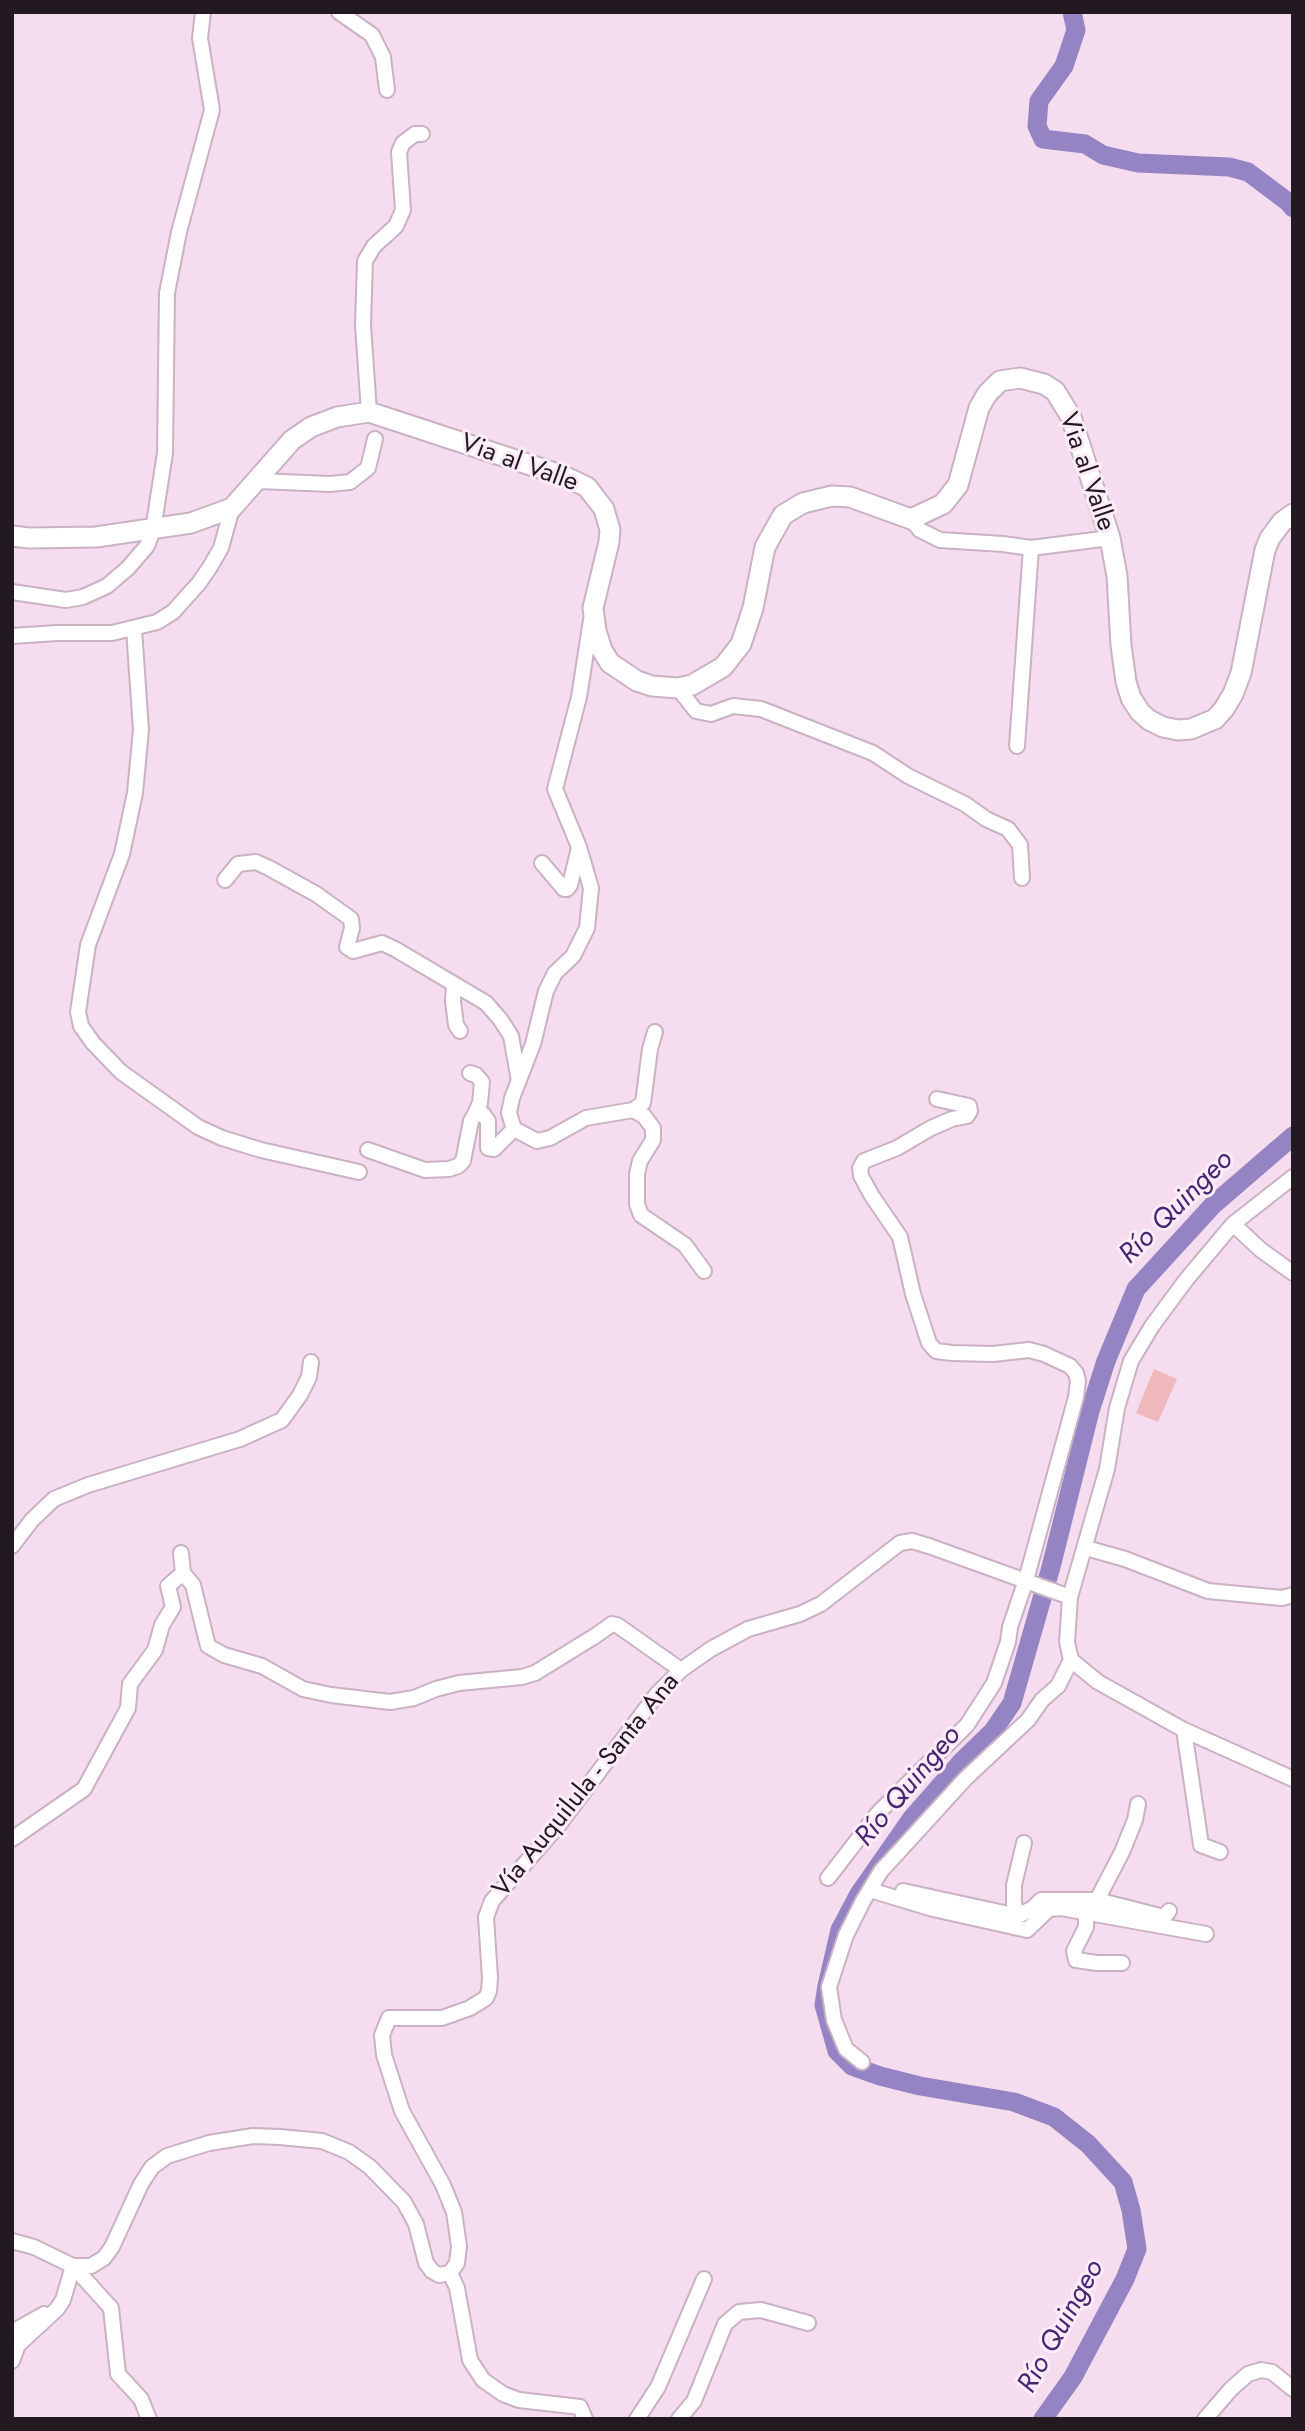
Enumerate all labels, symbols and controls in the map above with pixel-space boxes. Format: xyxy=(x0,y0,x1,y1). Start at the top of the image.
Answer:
street label: Via al Valle xyxy=(1051,409,1121,535)
street label: Via al Valle xyxy=(456,428,582,500)
water label: Río Quingeo xyxy=(1113,1144,1241,1272)
street label: Vía Auquilula - Santa Ana xyxy=(487,1668,687,1904)
water label: Río Quingeo xyxy=(849,1720,969,1854)
water label: Río Quingeo xyxy=(1012,2255,1112,2399)

